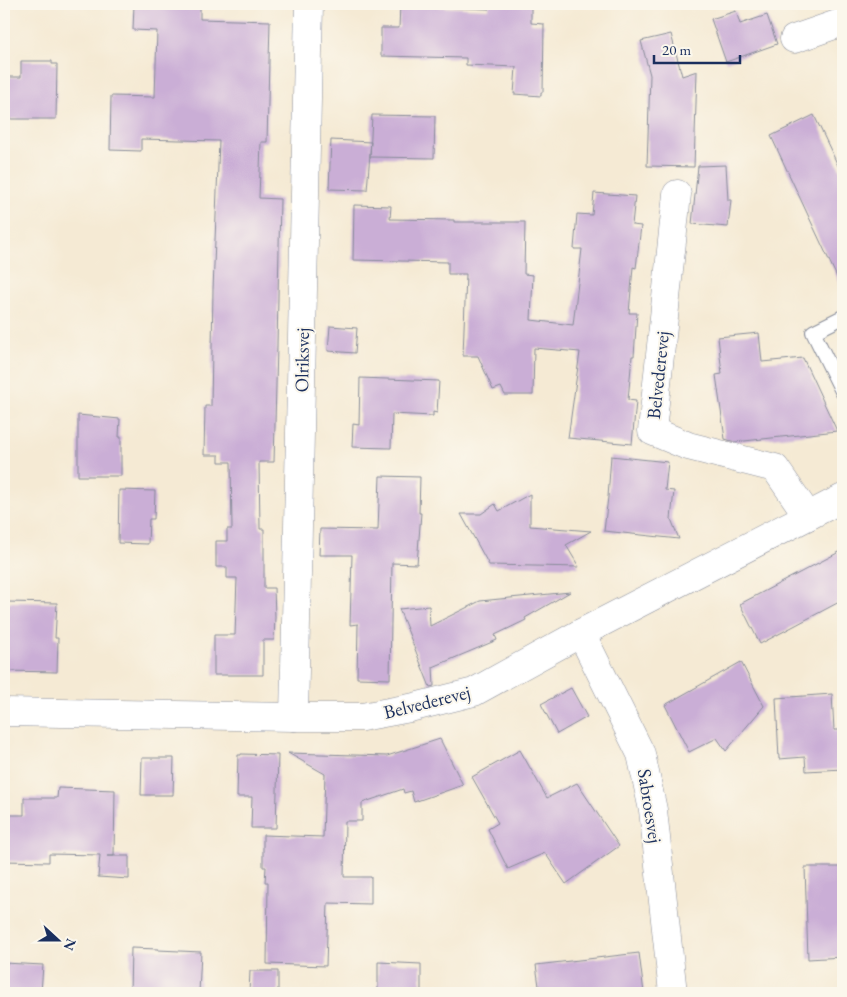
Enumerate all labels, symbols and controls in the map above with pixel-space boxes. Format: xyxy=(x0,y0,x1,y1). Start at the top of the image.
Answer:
scale bar xyxy=(654,32,741,64)
text: 20 m xyxy=(662,40,691,59)
street label: Olriksvej xyxy=(289,327,315,393)
street label: Belvederevej xyxy=(641,330,675,420)
street label: Belvederevej xyxy=(381,679,473,725)
street label: Sabroesvej xyxy=(632,767,668,845)
north arrow xyxy=(32,914,82,964)
text: N xyxy=(59,936,81,954)

